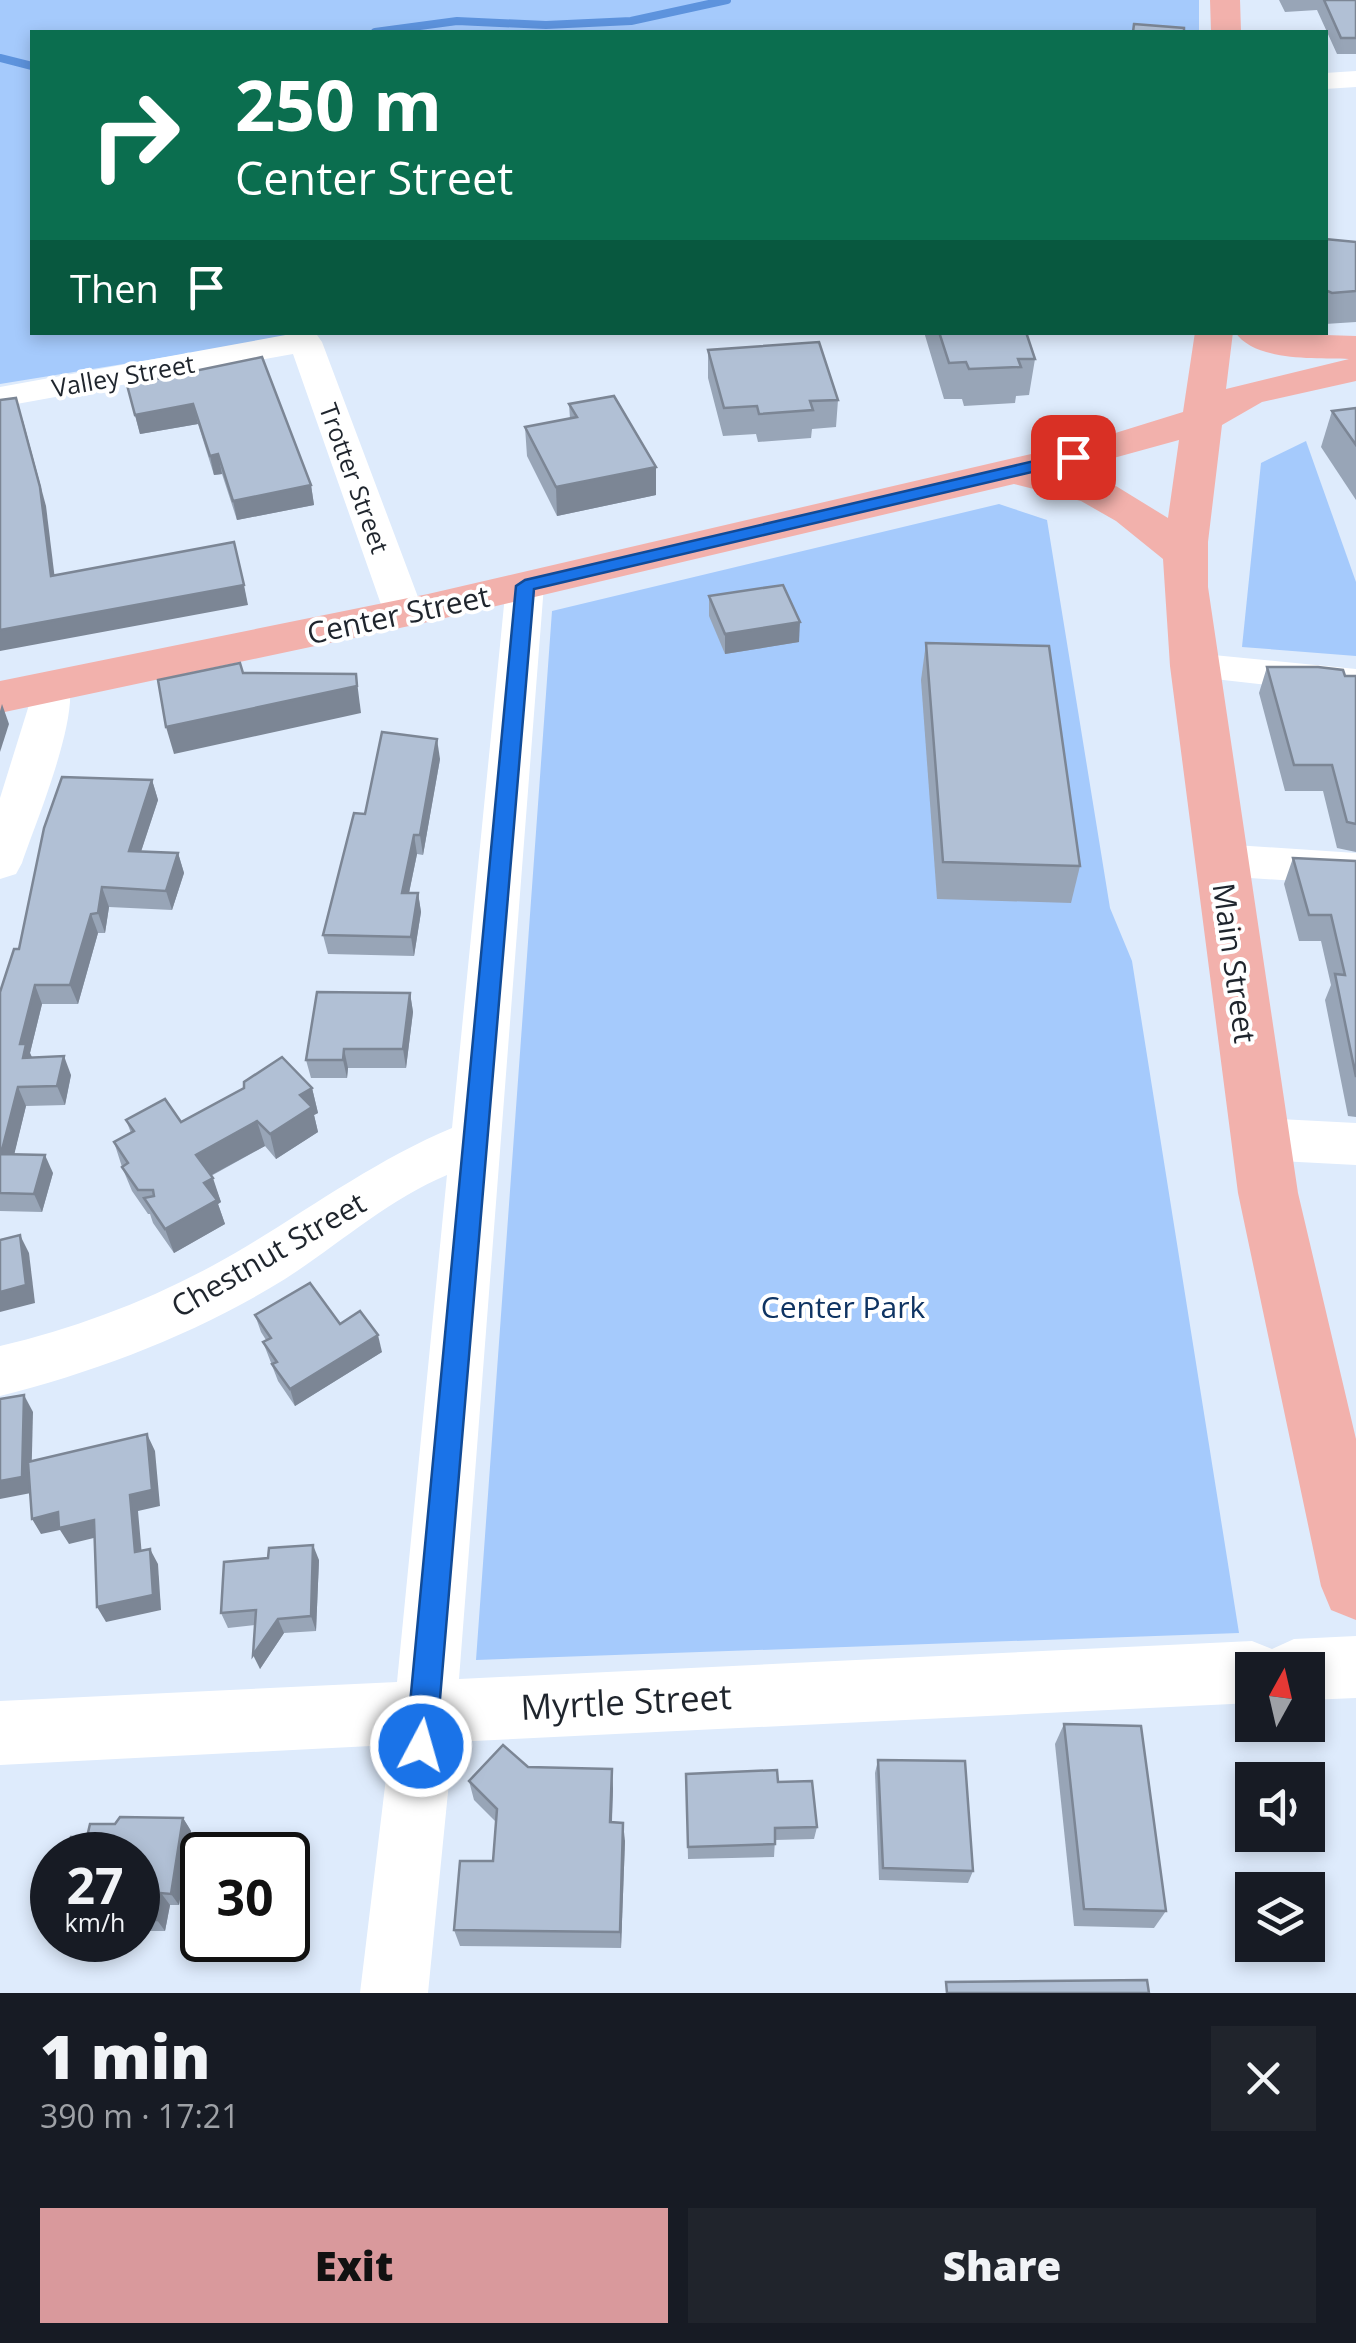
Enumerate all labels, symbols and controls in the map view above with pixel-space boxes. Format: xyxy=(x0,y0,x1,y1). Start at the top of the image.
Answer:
text: 250 m xyxy=(235,56,442,152)
icon: right xyxy=(70,70,200,200)
text: Center Street xyxy=(235,147,513,208)
icon: arrive xyxy=(179,260,234,315)
text: Then xyxy=(70,262,159,314)
street label: Valley Street xyxy=(49,346,197,404)
street label: Trotter Street xyxy=(312,398,398,558)
pin xyxy=(1031,415,1116,500)
icon: arrive xyxy=(1046,430,1101,485)
street label: Center Street xyxy=(303,575,493,653)
street label: Main Street xyxy=(1203,880,1267,1046)
street label: Chestnut Street xyxy=(163,1182,373,1326)
park label: Center Park xyxy=(761,1286,925,1327)
north arrow xyxy=(1235,1652,1325,1742)
map controls xyxy=(1235,1652,1325,1962)
street label: Myrtle Street xyxy=(519,1672,733,1730)
position arrow xyxy=(369,1694,473,1798)
button: sound xyxy=(1235,1762,1325,1852)
speed limit sign: 30 xyxy=(180,1832,310,1962)
text: 27 xyxy=(66,1851,124,1919)
button: layers xyxy=(1235,1872,1325,1962)
text: km/h xyxy=(65,1905,125,1939)
text: 1 min xyxy=(40,2015,210,2097)
button: close xyxy=(1211,2026,1316,2131)
text: 390 m · 17:21 xyxy=(40,2094,239,2137)
button: Exit xyxy=(40,2208,668,2323)
button: Share xyxy=(688,2208,1316,2323)

